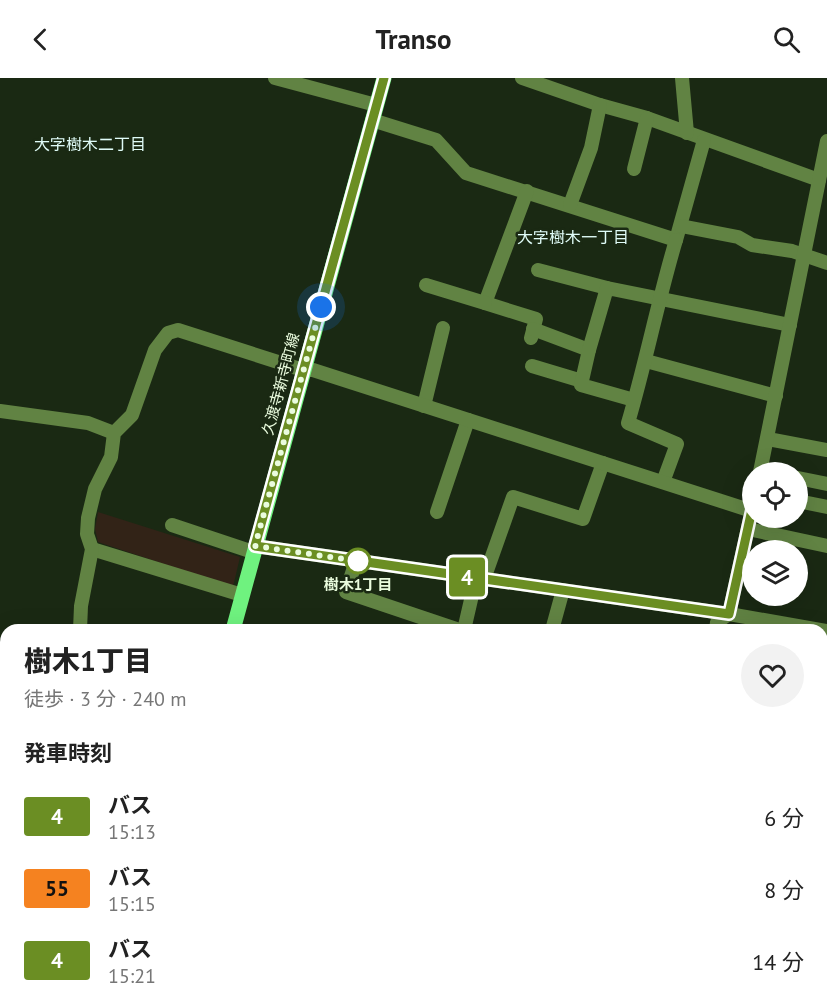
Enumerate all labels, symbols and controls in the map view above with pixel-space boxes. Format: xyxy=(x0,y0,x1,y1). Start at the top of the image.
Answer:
text: Transo xyxy=(376,22,451,56)
icon: back xyxy=(24,23,57,56)
icon: search xyxy=(770,23,803,56)
district label: 大字樹木二丁目 xyxy=(34,134,146,154)
district label: 大字樹木一丁目 xyxy=(517,227,629,247)
your location xyxy=(306,292,336,322)
street label: 久渡寺新寺町線 xyxy=(258,331,303,437)
map controls xyxy=(742,462,808,606)
button: locate xyxy=(742,462,808,528)
button: layers xyxy=(742,540,808,606)
marker: 樹木1丁目 xyxy=(345,548,371,574)
line badge: 4 xyxy=(448,558,486,596)
text: 4 xyxy=(461,564,473,591)
place label: 樹木1丁目 xyxy=(324,575,392,594)
text: 樹木1丁目 xyxy=(24,642,152,679)
button: heart xyxy=(741,644,804,707)
text: 徒歩 · 3 分 · 240 m xyxy=(24,686,187,712)
text: 発車時刻 xyxy=(24,739,112,767)
text: バス xyxy=(108,791,152,819)
text: 4 xyxy=(51,803,63,830)
text: 6 分 xyxy=(764,804,804,832)
text: 15:13 xyxy=(108,819,156,845)
text: バス xyxy=(108,863,152,891)
text: 55 xyxy=(45,875,69,902)
text: 8 分 xyxy=(764,876,804,904)
text: 15:15 xyxy=(108,891,156,917)
text: バス xyxy=(108,935,152,963)
text: 4 xyxy=(51,947,63,974)
text: 14 分 xyxy=(752,948,804,976)
text: 15:21 xyxy=(108,963,156,989)

